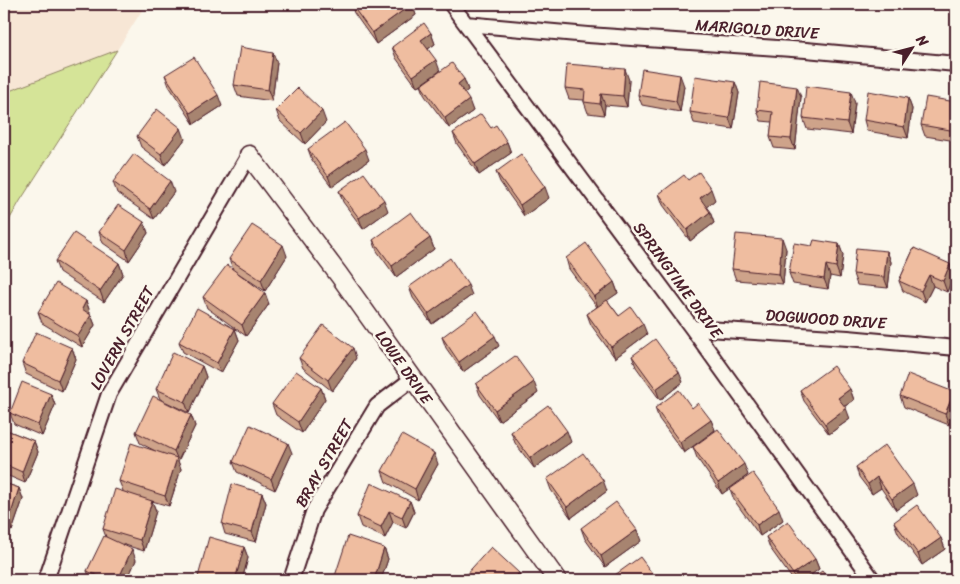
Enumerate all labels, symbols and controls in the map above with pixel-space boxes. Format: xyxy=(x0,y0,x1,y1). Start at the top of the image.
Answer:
street label: MARIGOLD DRIVE xyxy=(694,10,821,48)
north arrow xyxy=(888,22,938,72)
text: N xyxy=(909,29,935,52)
street label: SPRINGTIME DRIVE xyxy=(625,215,731,346)
street label: LOVERN STREET xyxy=(81,279,163,395)
street label: DOGWOOD DRIVE xyxy=(765,300,888,338)
street label: LOWE DRIVE xyxy=(367,323,441,411)
street label: BRAY STREET xyxy=(287,412,362,513)

